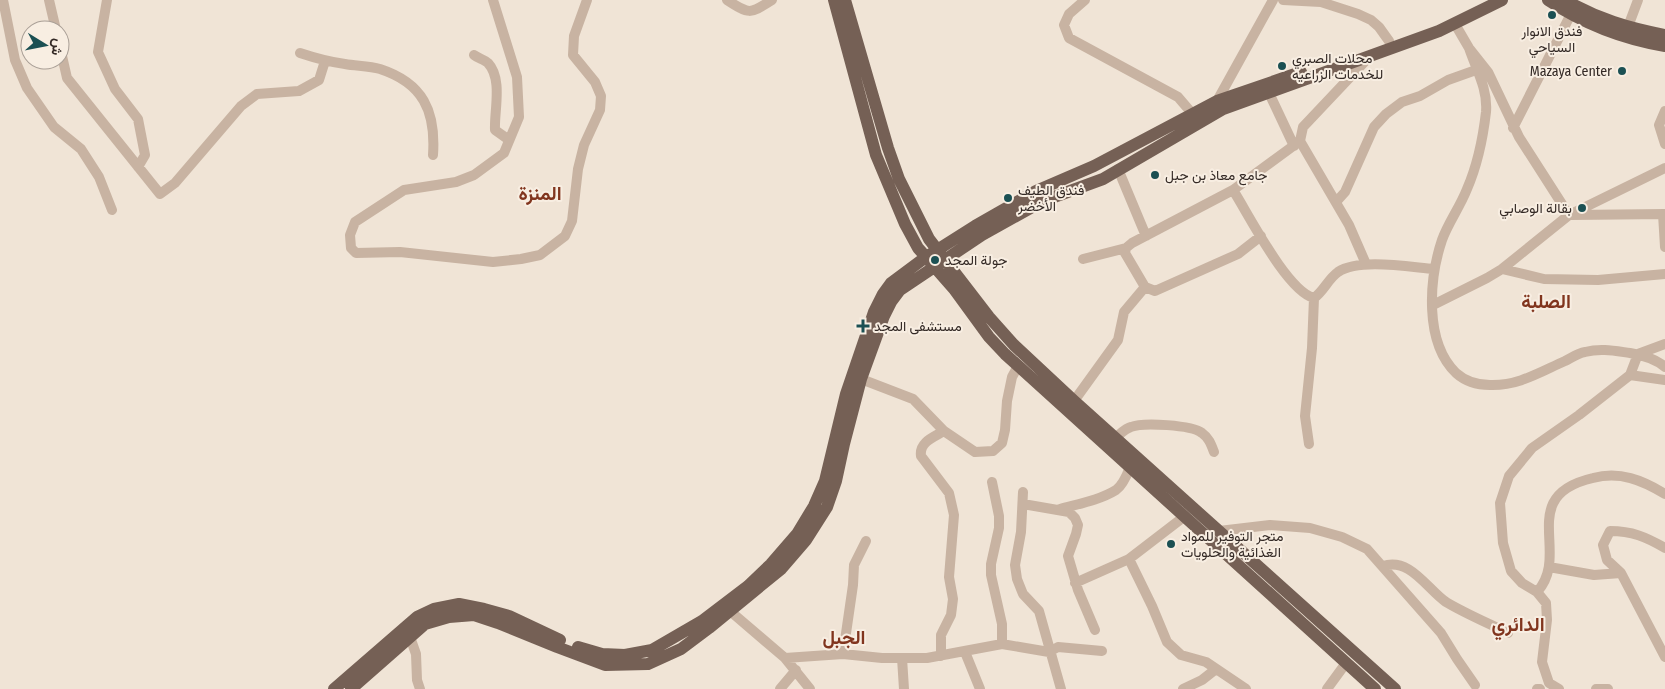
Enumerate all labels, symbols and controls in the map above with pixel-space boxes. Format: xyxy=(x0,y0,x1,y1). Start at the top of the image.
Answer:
marker: فندق الانوار السياحي xyxy=(1546,9,1558,21)
north arrow xyxy=(20,20,70,70)
place label: فندق الانوار السياحي xyxy=(1520,23,1583,59)
text: ش xyxy=(47,37,67,57)
place label: محلات الصبري للخدمات الزراعيه xyxy=(1292,50,1383,83)
marker: محلات الصبري للخدمات الزراعيه xyxy=(1276,60,1288,72)
place label: Mazaya Center xyxy=(1530,63,1612,80)
marker: Mazaya Center xyxy=(1616,65,1628,77)
place label: جامع معاذ بن جبل xyxy=(1165,167,1267,186)
marker: جامع معاذ بن جبل xyxy=(1149,169,1161,181)
district label: المنزة xyxy=(518,182,562,206)
place label: فندق الطيف الأخضر xyxy=(1017,182,1084,215)
marker: فندق الطيف الأخضر xyxy=(1002,192,1014,204)
place label: بقالة الوصابي xyxy=(1499,200,1572,220)
marker: بقالة الوصابي xyxy=(1576,202,1588,214)
place label: جولة المجد xyxy=(945,252,1007,269)
marker: جولة المجد xyxy=(929,254,941,266)
district label: الصلبة xyxy=(1521,290,1571,313)
place label: مستشفى المجد xyxy=(874,318,962,335)
marker: مستشفى المجد xyxy=(856,319,870,333)
place label: متجر التوفير للمواد الغذائية والحلويات xyxy=(1181,528,1284,561)
marker: متجر التوفير للمواد الغذائية والحلويات xyxy=(1165,538,1177,550)
district label: الدائري xyxy=(1491,613,1545,641)
district label: الجبل xyxy=(822,626,866,649)

